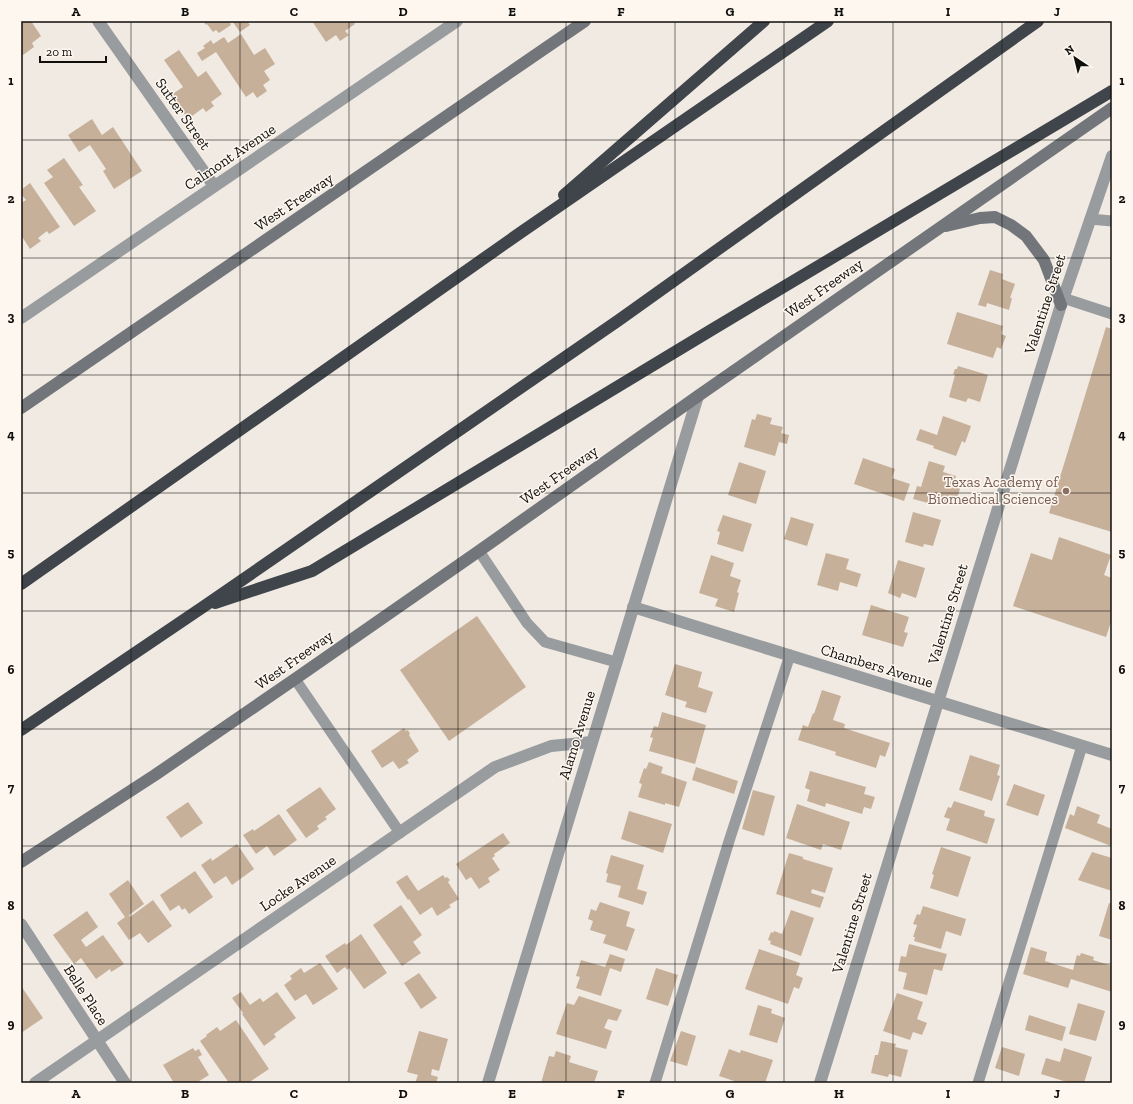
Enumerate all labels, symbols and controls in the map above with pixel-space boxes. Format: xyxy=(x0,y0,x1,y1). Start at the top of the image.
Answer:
text: A xyxy=(72,4,81,19)
text: B xyxy=(181,4,189,19)
text: C xyxy=(290,4,298,19)
text: D xyxy=(398,4,408,19)
text: E xyxy=(508,4,516,19)
text: F xyxy=(617,4,625,19)
text: G xyxy=(726,4,735,19)
text: H xyxy=(834,4,844,19)
text: I xyxy=(946,4,951,19)
text: J xyxy=(1054,4,1060,19)
scale bar xyxy=(40,38,106,64)
north arrow xyxy=(1055,38,1095,78)
text: N xyxy=(1062,42,1077,58)
text: 20 m xyxy=(46,45,73,59)
text: 1 xyxy=(8,73,14,88)
text: 1 xyxy=(1119,73,1125,88)
street label: Sutter Street xyxy=(152,75,215,154)
street label: Calmont Avenue xyxy=(181,120,279,194)
street label: West Freeway xyxy=(251,169,337,235)
text: 2 xyxy=(8,191,15,206)
text: 2 xyxy=(1119,191,1126,206)
street label: Valentine Street xyxy=(1020,251,1070,357)
street label: West Freeway xyxy=(782,254,867,321)
text: 3 xyxy=(8,309,15,324)
text: 3 xyxy=(1119,309,1126,324)
text: 4 xyxy=(7,427,15,442)
text: 4 xyxy=(1118,427,1126,442)
street label: West Freeway xyxy=(517,441,602,508)
place label: Texas Academy of Biomedical Sciences xyxy=(928,473,1059,508)
marker: Texas Academy of Biomedical Sciences xyxy=(1061,486,1071,496)
text: 5 xyxy=(8,545,15,560)
text: 5 xyxy=(1119,545,1126,560)
street label: Valentine Street xyxy=(924,561,972,667)
street label: West Freeway xyxy=(252,626,337,693)
street label: Chambers Avenue xyxy=(819,640,935,692)
text: 6 xyxy=(8,662,15,677)
text: 6 xyxy=(1119,662,1126,677)
street label: Alamo Avenue xyxy=(555,688,599,782)
text: 7 xyxy=(8,780,15,795)
text: 7 xyxy=(1119,780,1126,795)
street label: Locke Avenue xyxy=(257,851,339,915)
street label: Valentine Street xyxy=(828,870,876,976)
text: 8 xyxy=(7,898,15,913)
text: 8 xyxy=(1118,898,1126,913)
street label: Belle Place xyxy=(60,961,112,1029)
text: 9 xyxy=(8,1016,15,1031)
text: 9 xyxy=(1119,1016,1126,1031)
text: A xyxy=(72,1086,81,1101)
text: B xyxy=(181,1086,189,1101)
text: C xyxy=(290,1086,298,1101)
text: D xyxy=(398,1086,408,1101)
text: E xyxy=(508,1086,516,1101)
text: F xyxy=(617,1086,625,1101)
text: G xyxy=(726,1086,735,1101)
text: H xyxy=(834,1086,844,1101)
text: I xyxy=(946,1086,951,1101)
text: J xyxy=(1054,1086,1060,1101)

